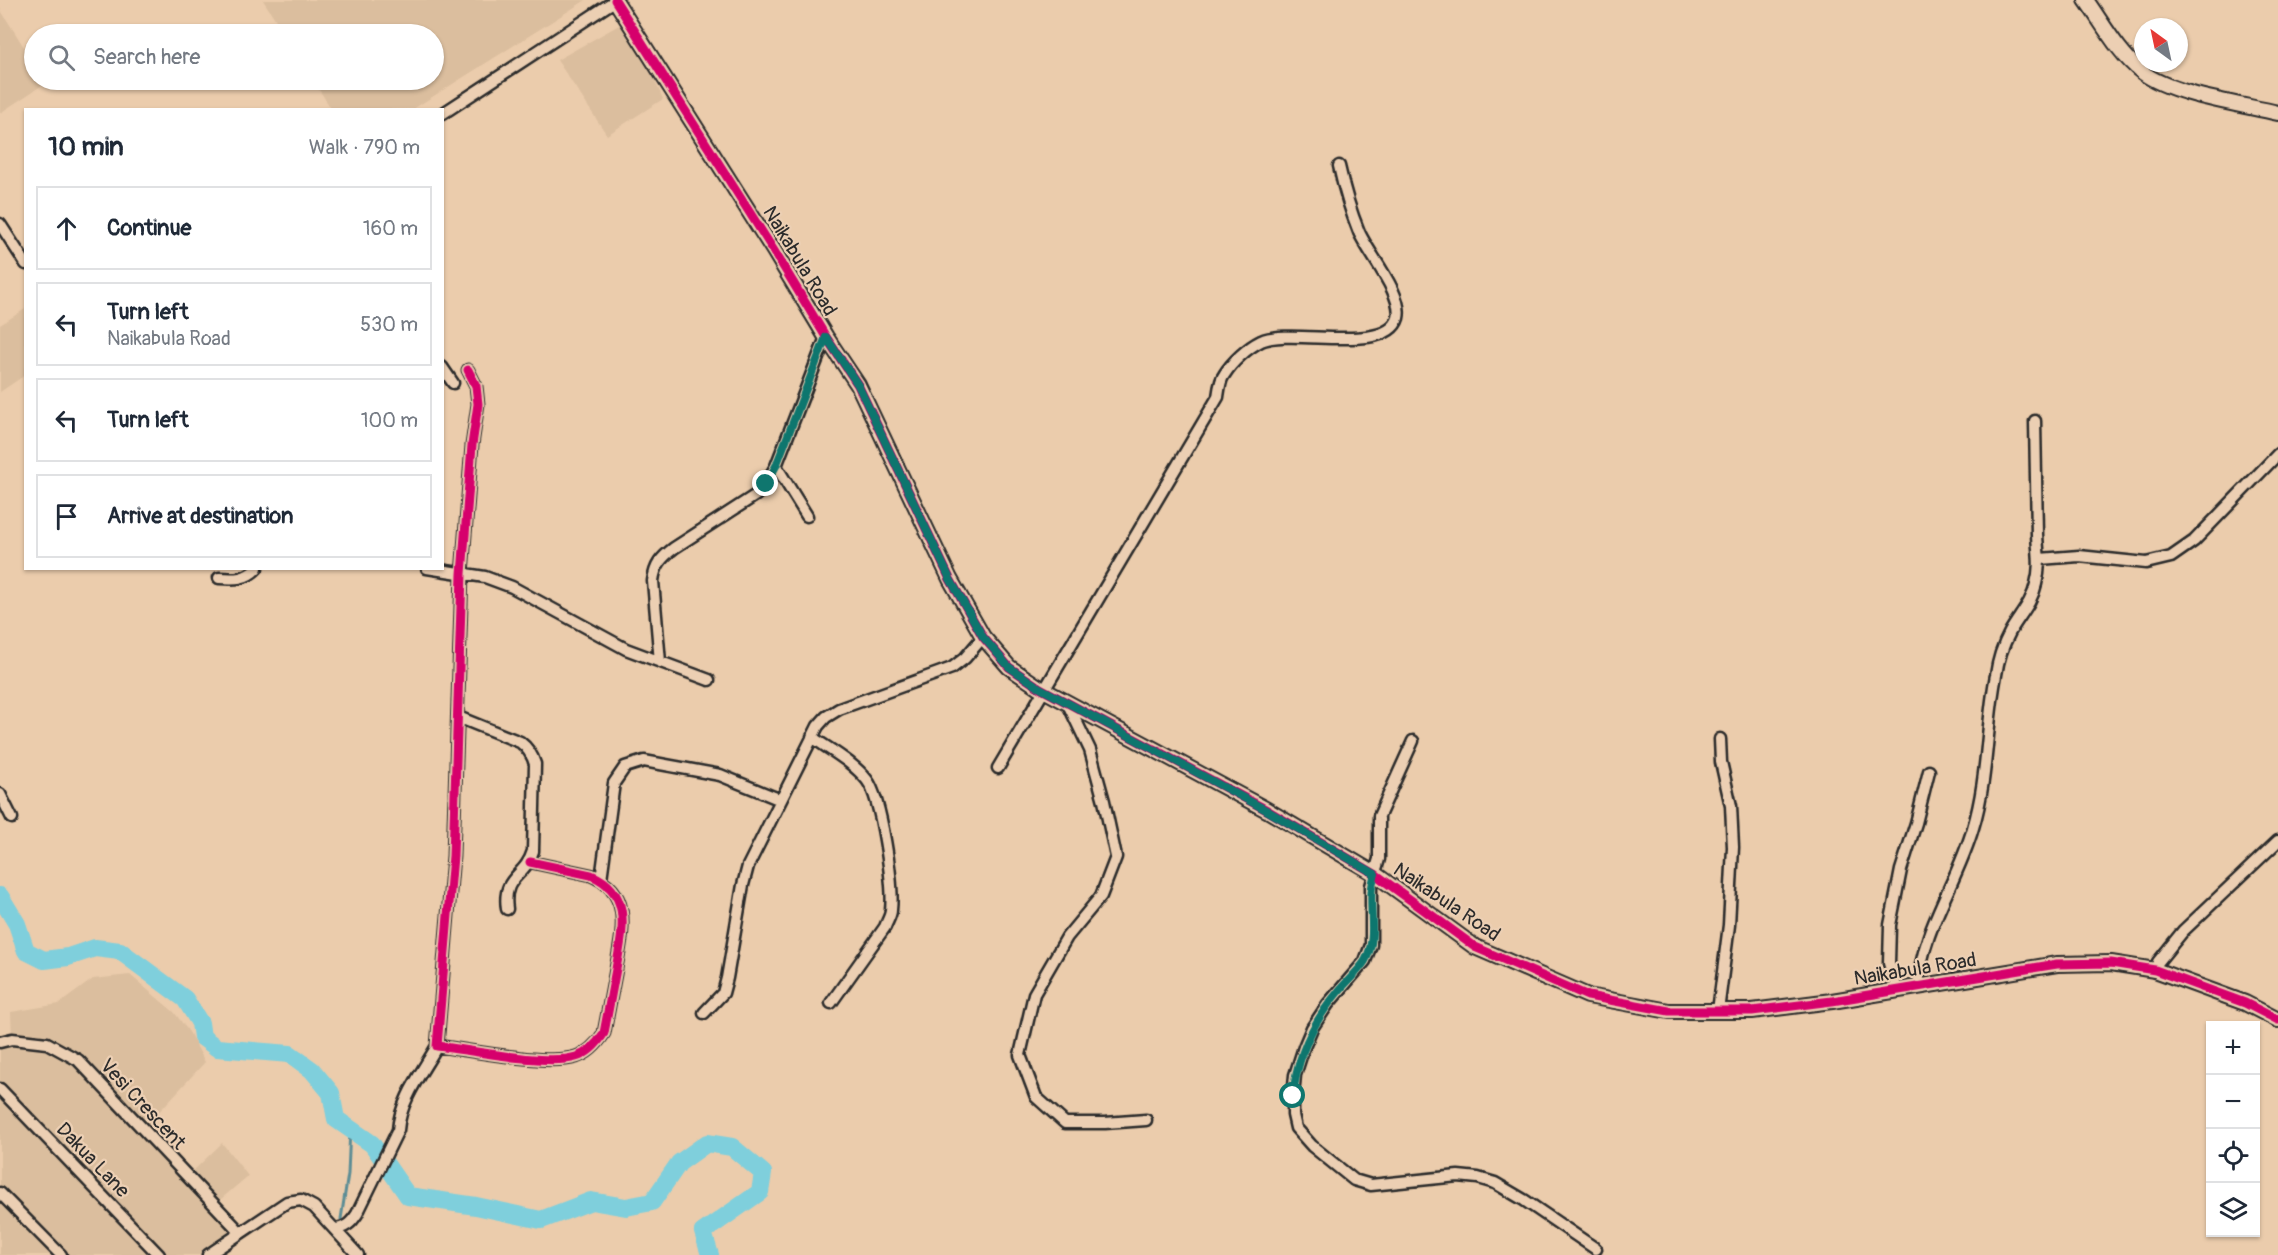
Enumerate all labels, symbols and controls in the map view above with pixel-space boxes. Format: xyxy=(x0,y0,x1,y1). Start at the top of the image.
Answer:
north arrow xyxy=(2134,18,2188,72)
search box xyxy=(24,24,444,90)
icon: search xyxy=(45,41,78,74)
text: Search here xyxy=(93,43,200,71)
text: 10 min xyxy=(48,131,124,163)
text: Walk · 790 m xyxy=(309,135,420,160)
street label: Naikabula Road xyxy=(757,202,843,320)
icon: ahead xyxy=(50,212,83,245)
text: Continue xyxy=(107,214,191,242)
text: 160 m xyxy=(363,216,418,241)
text: Turn left xyxy=(107,298,189,326)
icon: left xyxy=(50,308,83,341)
text: 530 m xyxy=(360,312,418,337)
text: Naikabula Road xyxy=(107,326,231,351)
icon: left xyxy=(50,404,83,437)
text: Turn left xyxy=(107,406,189,434)
text: 100 m xyxy=(361,408,418,433)
route end xyxy=(752,470,778,496)
icon: arrive xyxy=(50,500,83,533)
text: Arrive at destination xyxy=(107,502,293,530)
street label: Naikabula Road xyxy=(1389,857,1505,947)
street label: Naikabula Road xyxy=(1852,947,1978,991)
map controls xyxy=(2206,1021,2260,1237)
button: + xyxy=(2206,1021,2260,1075)
street label: Vesi Crescent xyxy=(95,1053,192,1155)
button: − xyxy=(2206,1075,2260,1129)
route start xyxy=(1279,1082,1305,1108)
street label: Dakua Lane xyxy=(51,1117,135,1203)
button: locate xyxy=(2206,1129,2260,1183)
button: layers xyxy=(2206,1183,2260,1237)

